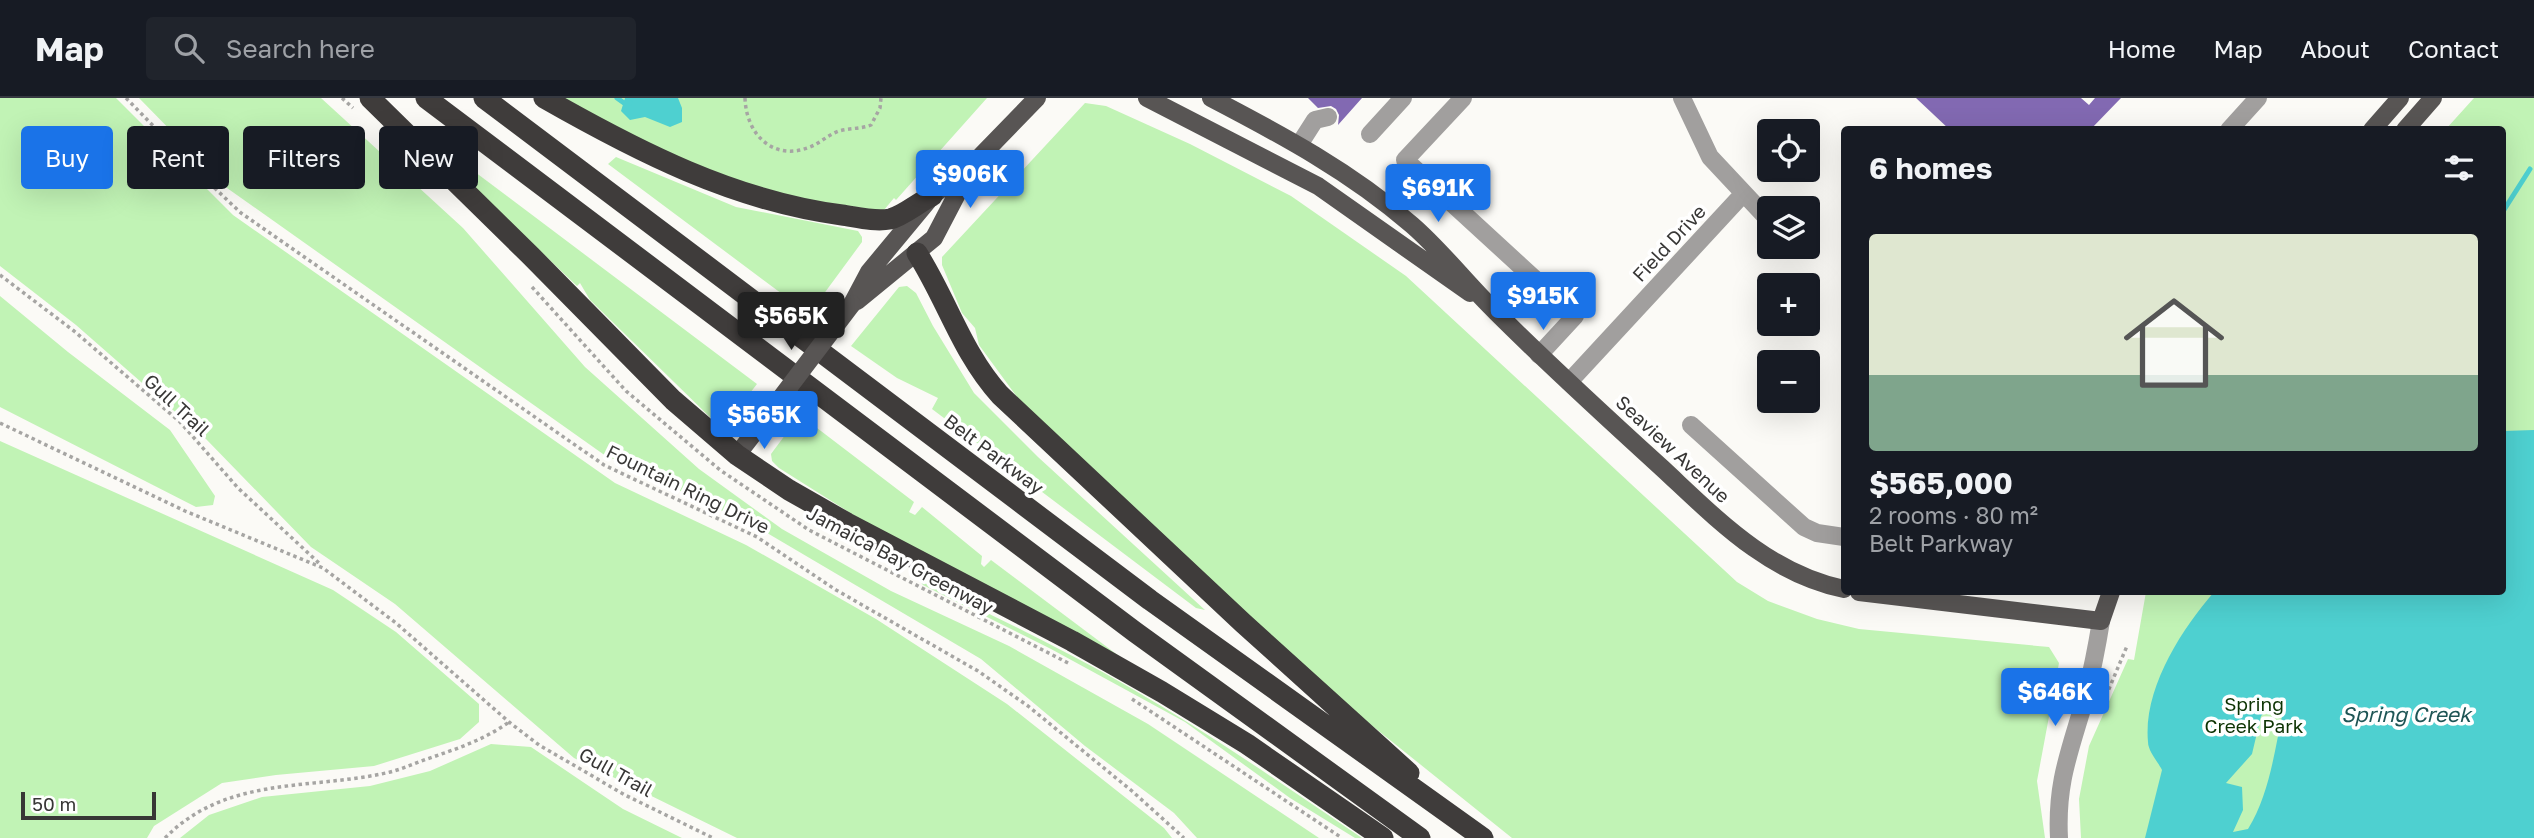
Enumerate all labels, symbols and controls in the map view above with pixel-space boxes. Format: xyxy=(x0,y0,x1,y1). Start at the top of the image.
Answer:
search box xyxy=(146,17,636,80)
text: Map xyxy=(35,29,104,68)
icon: search xyxy=(170,29,208,67)
text: Search here xyxy=(226,33,375,64)
text: Home xyxy=(2108,34,2176,63)
text: Map xyxy=(2214,34,2263,63)
text: About xyxy=(2301,34,2370,63)
text: Contact xyxy=(2408,34,2499,63)
map controls xyxy=(1757,119,1820,413)
button: locate xyxy=(1757,119,1820,182)
chip: Buy xyxy=(21,126,113,189)
chip: Rent xyxy=(127,126,229,189)
chip: Filters xyxy=(243,126,365,189)
chip: New xyxy=(379,126,478,189)
icon: filters xyxy=(2440,149,2478,187)
pin: $906K xyxy=(921,150,1019,210)
text: 6 homes xyxy=(1869,150,1992,186)
text: $906K xyxy=(932,159,1008,187)
pin: $691K xyxy=(1389,164,1487,224)
text: $691K xyxy=(1401,173,1475,201)
button: layers xyxy=(1757,196,1820,259)
street label: Field Drive xyxy=(1627,199,1710,286)
pin: $915K xyxy=(1494,272,1592,332)
button: + xyxy=(1757,273,1820,336)
icon: home xyxy=(2111,280,2237,406)
text: $915K xyxy=(1507,281,1579,309)
pin: $565K xyxy=(742,292,840,352)
text: $565K xyxy=(754,301,828,329)
button: − xyxy=(1757,350,1820,413)
street label: Gull Trail xyxy=(140,369,215,441)
street label: Seaview Avenue xyxy=(1612,390,1735,507)
pin: $565K xyxy=(715,392,813,451)
text: $565K xyxy=(727,400,801,428)
street label: Belt Parkway xyxy=(940,409,1049,499)
street label: Fountain Ring Drive xyxy=(603,439,774,538)
text: $565,000 xyxy=(1869,465,2013,501)
street label: Jamaica Bay Greenway xyxy=(803,500,998,619)
text: 2 rooms · 80 m² xyxy=(1869,501,2038,529)
text: Belt Parkway xyxy=(1869,529,2013,557)
pin: $646K xyxy=(2006,668,2104,728)
text: $646K xyxy=(2017,677,2093,705)
park label: Spring Creek Park xyxy=(2205,692,2304,737)
water label: Spring Creek xyxy=(2341,701,2473,727)
street label: Gull Trail xyxy=(575,742,657,801)
scale bar xyxy=(21,789,156,821)
text: 50 m xyxy=(32,792,76,815)

